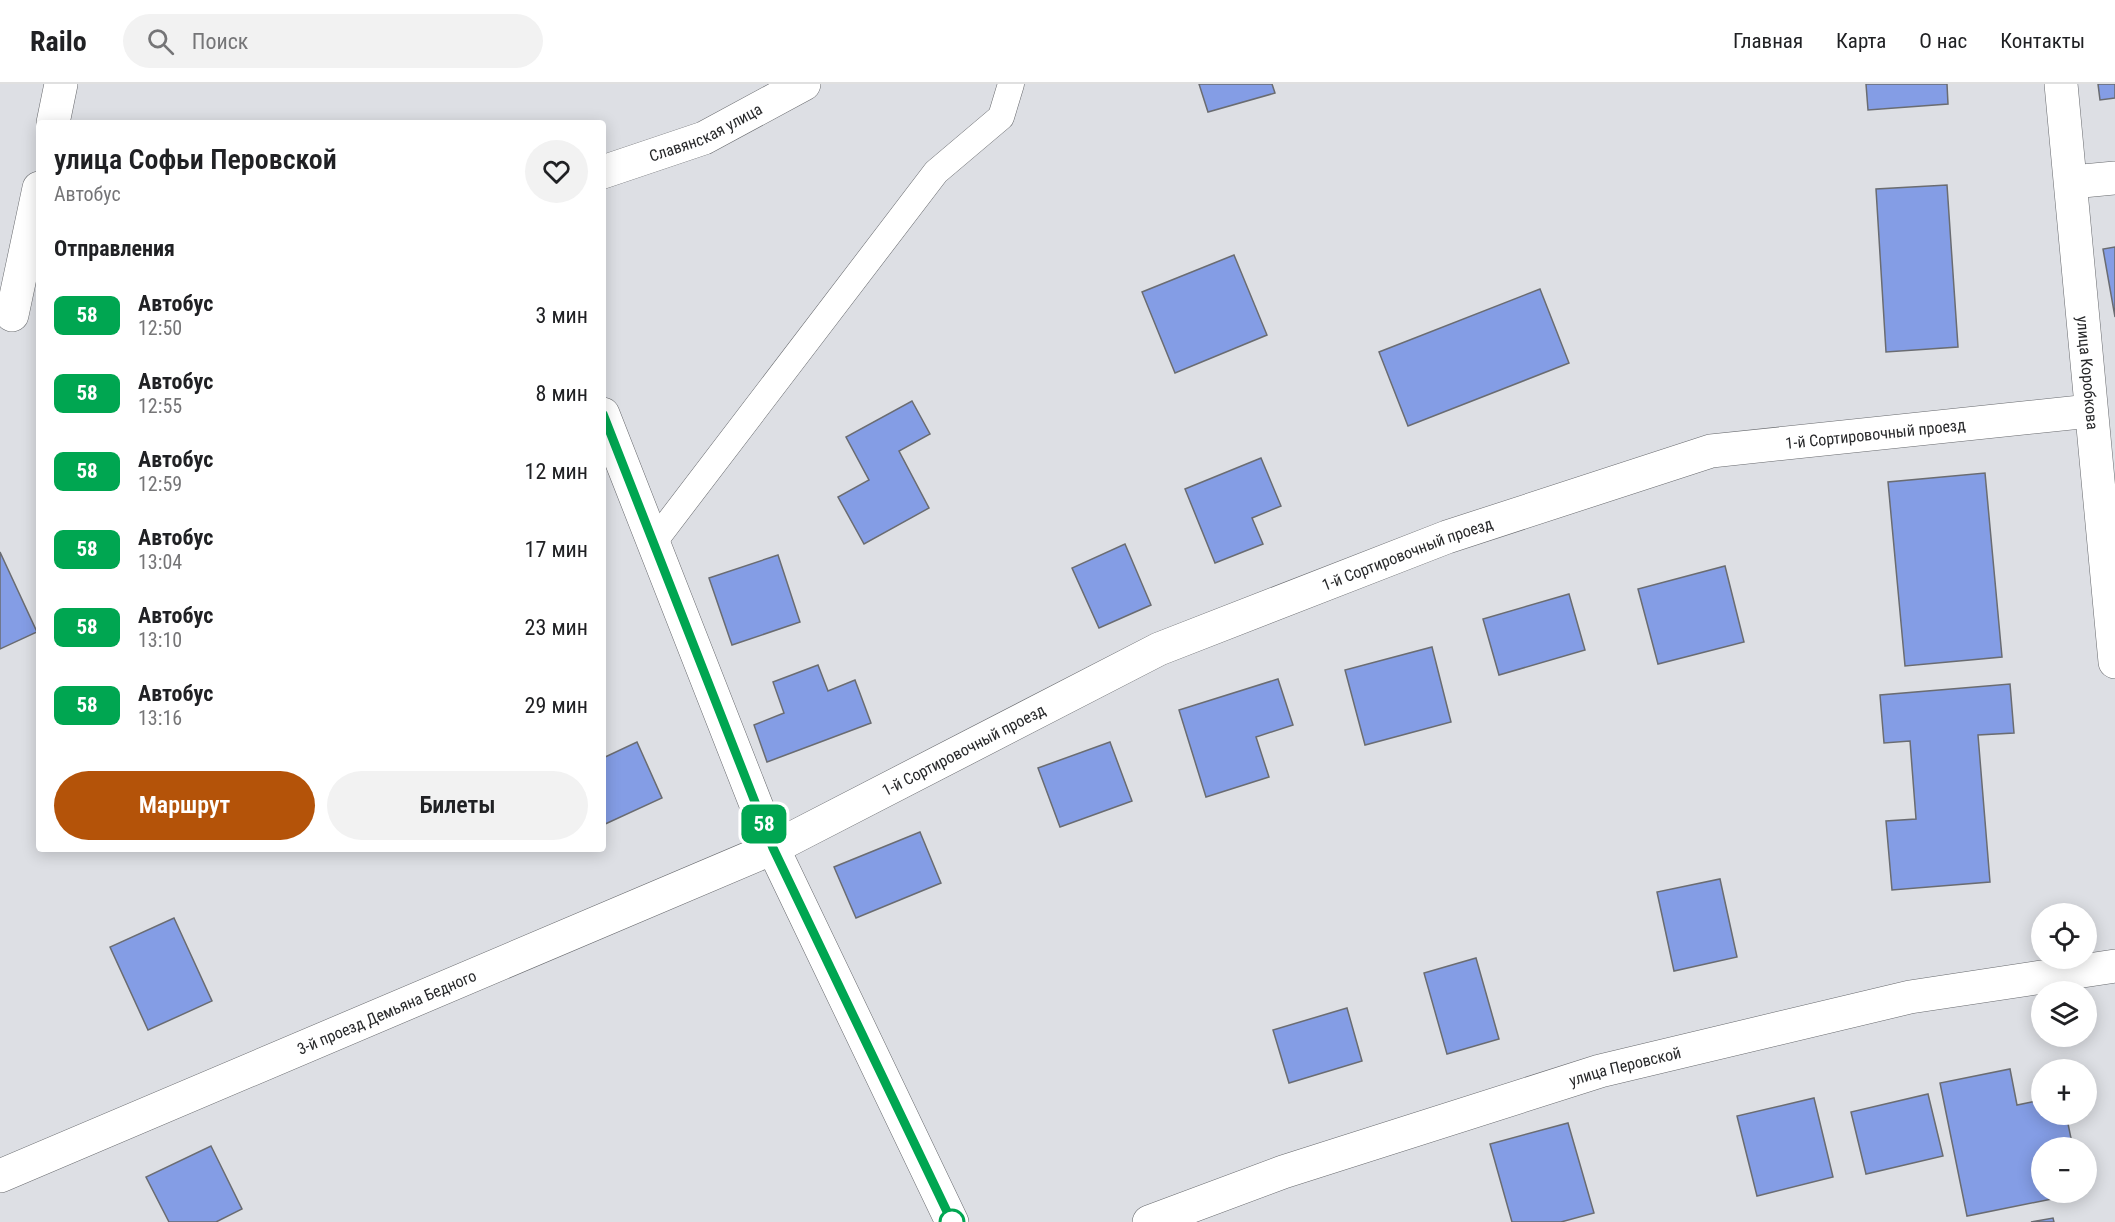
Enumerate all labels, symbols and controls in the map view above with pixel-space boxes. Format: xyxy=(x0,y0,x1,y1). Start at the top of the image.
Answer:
search box xyxy=(123,14,543,68)
text: Railo xyxy=(30,25,87,58)
icon: search xyxy=(144,25,177,58)
text: Поиск xyxy=(192,29,248,54)
text: Главная xyxy=(1733,29,1803,53)
text: Карта xyxy=(1836,29,1886,53)
text: О нас xyxy=(1919,29,1967,53)
text: Контакты xyxy=(2000,29,2085,53)
street label: Славянская улица xyxy=(647,100,765,166)
button: heart xyxy=(525,140,588,203)
text: улица Софьи Перовской xyxy=(54,143,337,176)
text: Автобус xyxy=(54,182,121,206)
text: Отправления xyxy=(54,236,175,261)
text: Автобус xyxy=(138,291,213,316)
text: 58 xyxy=(76,303,98,327)
text: 3 мин xyxy=(535,303,588,328)
street label: улица Коробкова xyxy=(2073,315,2102,430)
text: 12:50 xyxy=(138,316,182,340)
text: Автобус xyxy=(138,369,213,394)
text: 58 xyxy=(76,381,98,405)
text: 8 мин xyxy=(535,381,588,406)
text: 12:55 xyxy=(138,394,182,418)
street label: 1-й Сортировочный проезд xyxy=(1785,415,1967,453)
text: Автобус xyxy=(138,447,213,472)
text: 58 xyxy=(76,459,98,483)
text: 12 мин xyxy=(525,459,588,484)
text: 12:59 xyxy=(138,472,182,496)
street label: 1-й Сортировочный проезд xyxy=(1319,514,1496,595)
text: Автобус xyxy=(138,525,213,550)
text: 58 xyxy=(76,537,98,561)
text: 17 мин xyxy=(525,537,588,562)
text: 13:04 xyxy=(138,550,182,574)
text: Автобус xyxy=(138,603,213,628)
text: 58 xyxy=(76,615,98,639)
text: 23 мин xyxy=(525,615,588,640)
text: 13:10 xyxy=(138,628,182,652)
text: Автобус xyxy=(138,681,213,706)
text: 58 xyxy=(76,693,98,717)
text: 29 мин xyxy=(525,693,588,718)
street label: 1-й Сортировочный проезд xyxy=(879,700,1049,800)
text: 13:16 xyxy=(138,706,182,730)
button: Маршрут xyxy=(54,771,315,840)
button: Билеты xyxy=(327,771,588,840)
line badge: 58 xyxy=(737,804,791,844)
text: 58 xyxy=(753,812,775,836)
map controls xyxy=(2031,903,2097,1203)
button: locate xyxy=(2031,903,2097,969)
street label: 3-й проезд Демьяна Бедного xyxy=(294,966,479,1059)
button: layers xyxy=(2031,981,2097,1047)
street label: улица Перовской xyxy=(1567,1043,1683,1090)
button: + xyxy=(2031,1059,2097,1125)
button: − xyxy=(2031,1137,2097,1203)
unlabelled marker xyxy=(939,1209,965,1222)

